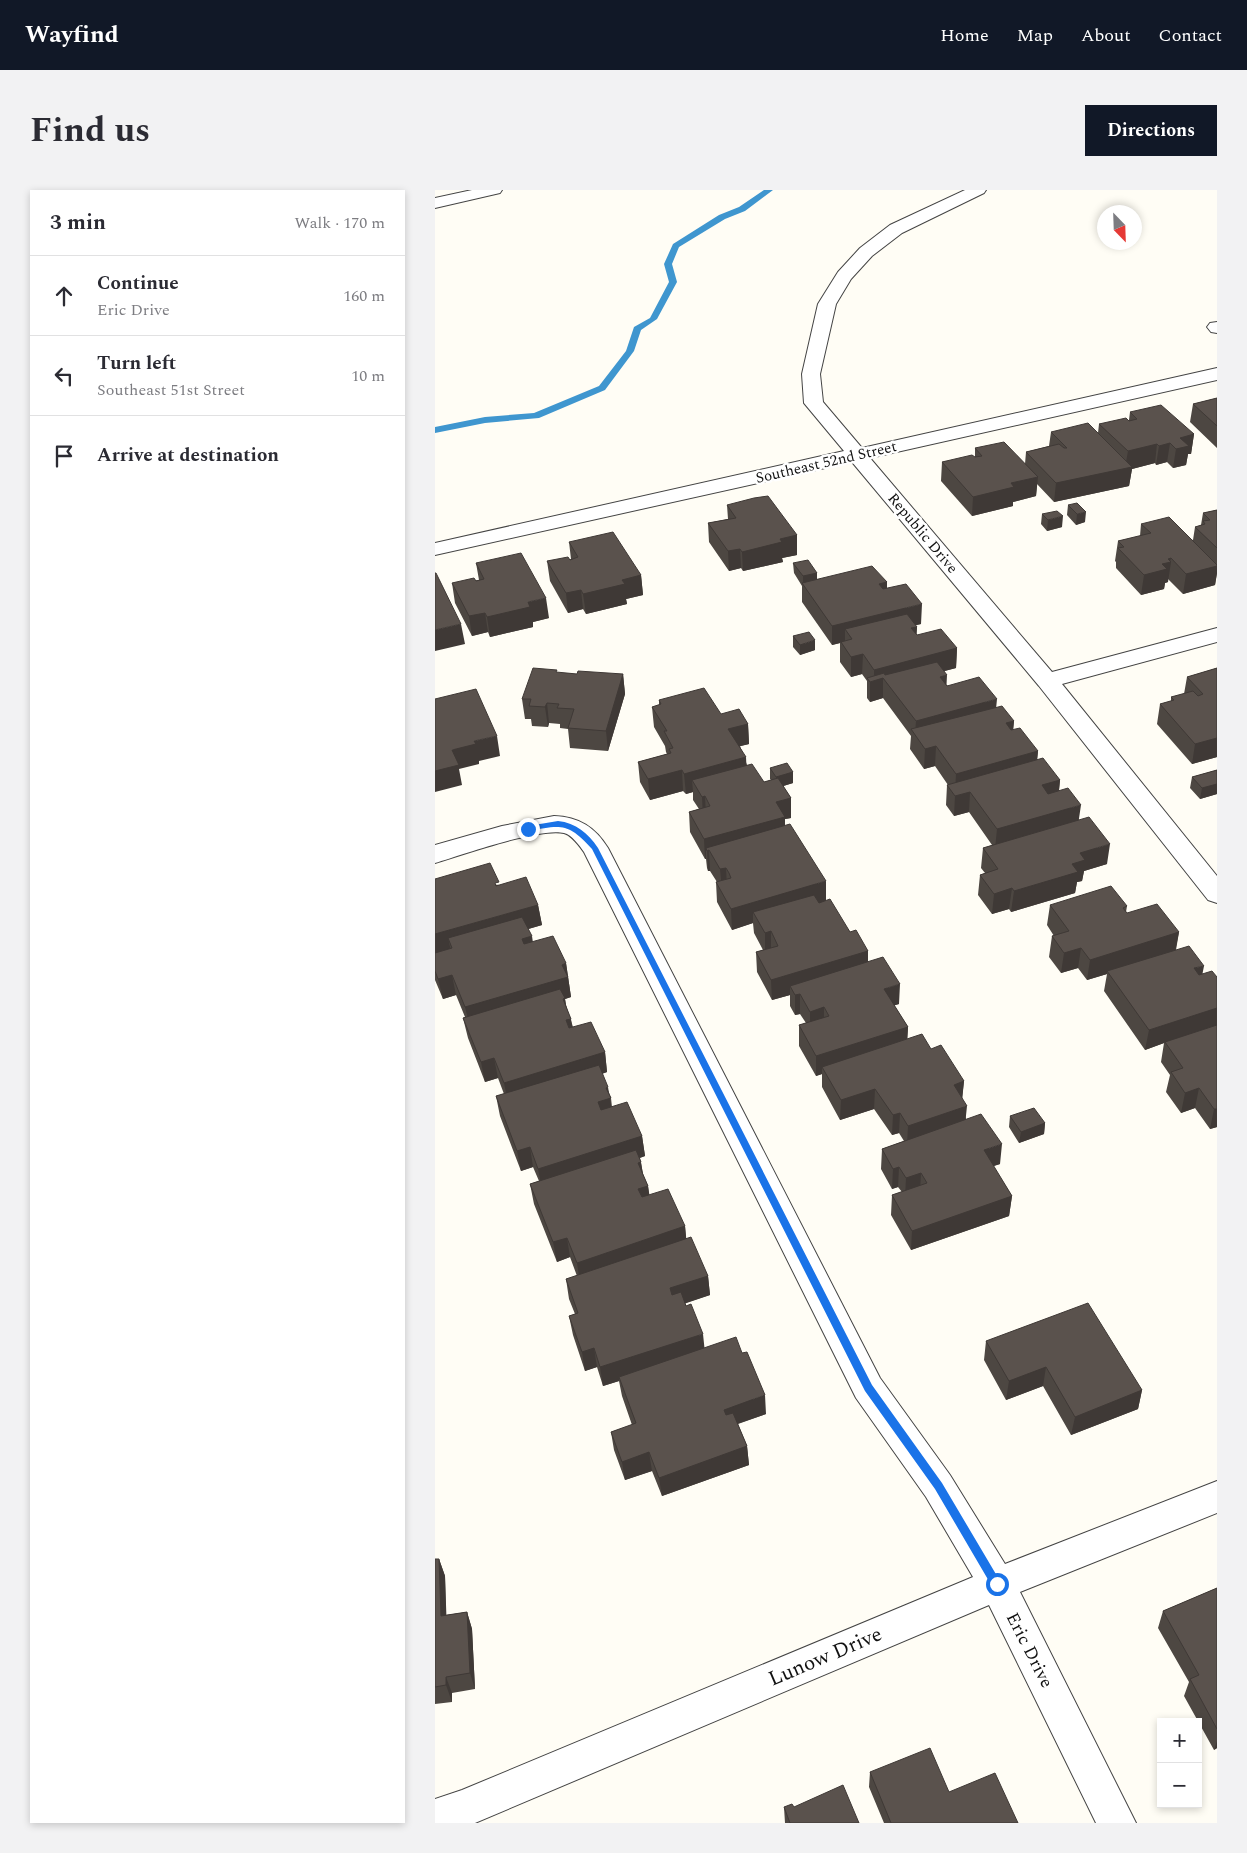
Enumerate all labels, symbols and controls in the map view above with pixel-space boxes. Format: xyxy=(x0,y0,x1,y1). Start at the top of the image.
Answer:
text: Wayfind xyxy=(25,17,119,53)
text: Home xyxy=(940,22,989,49)
text: Map xyxy=(1017,22,1053,49)
text: About xyxy=(1081,22,1131,49)
text: Contact xyxy=(1159,22,1222,49)
text: Find us xyxy=(30,104,150,157)
button: Directions xyxy=(1085,105,1217,156)
north arrow xyxy=(1097,205,1142,250)
text: 3 min xyxy=(50,207,106,239)
text: Walk · 170 m xyxy=(294,211,385,235)
text: Continue xyxy=(97,269,179,298)
icon: ahead xyxy=(50,282,78,310)
text: 160 m xyxy=(343,284,385,308)
text: Eric Drive xyxy=(97,298,170,322)
text: Turn left xyxy=(97,349,176,378)
icon: left xyxy=(50,362,78,390)
text: 10 m xyxy=(351,364,385,388)
text: Southeast 51st Street xyxy=(97,378,245,402)
street label: Southeast 52nd Street xyxy=(753,435,899,490)
text: Arrive at destination xyxy=(97,441,279,470)
icon: arrive xyxy=(50,442,78,470)
street label: Republic Drive xyxy=(882,488,963,579)
route end xyxy=(517,818,540,841)
route start xyxy=(986,1573,1009,1596)
street label: Eric Drive xyxy=(999,1608,1060,1693)
street label: Lunow Drive xyxy=(763,1619,887,1695)
map controls xyxy=(1157,1718,1202,1808)
button: + xyxy=(1157,1718,1202,1763)
button: − xyxy=(1157,1763,1202,1808)

